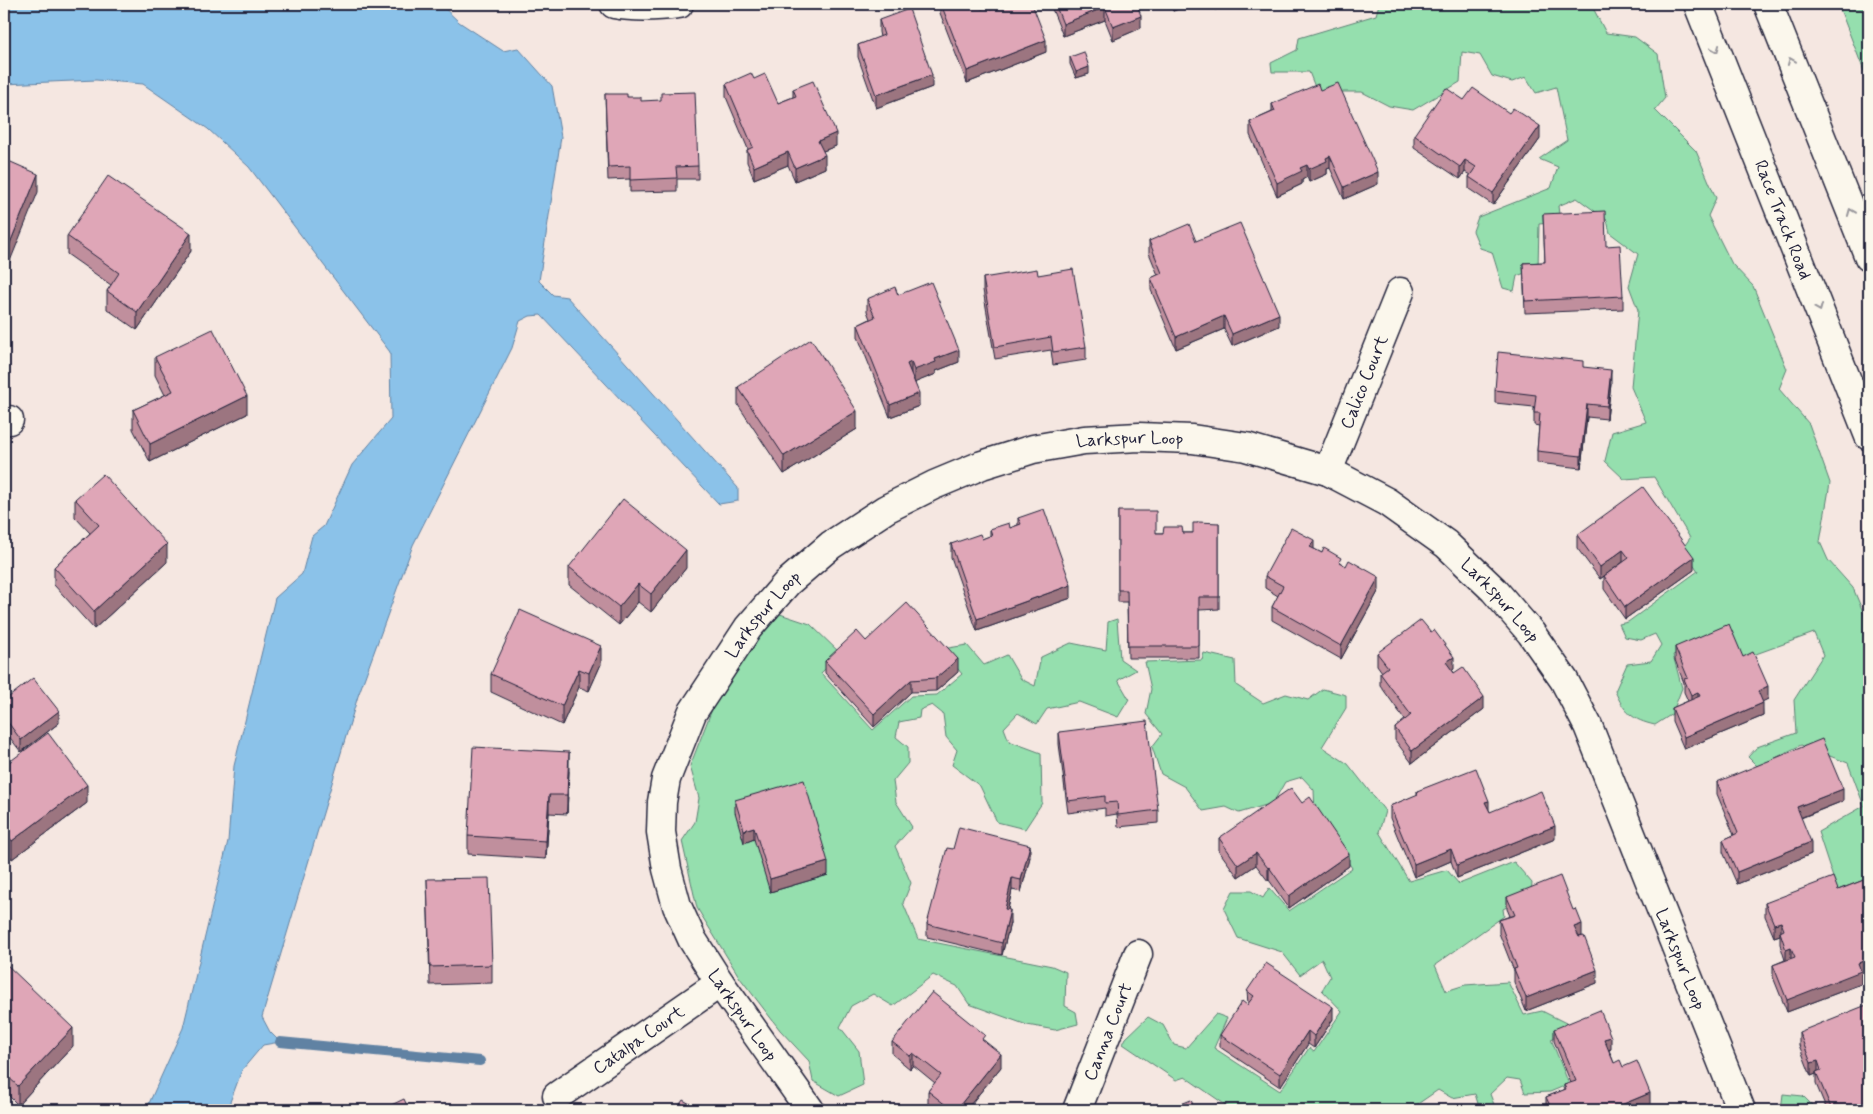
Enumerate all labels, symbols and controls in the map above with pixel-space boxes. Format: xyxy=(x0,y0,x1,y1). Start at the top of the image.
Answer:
one-way arrow xyxy=(1710,44,1720,53)
one-way arrow xyxy=(1787,57,1797,66)
street label: Race Track Road xyxy=(1748,157,1817,283)
one-way arrow xyxy=(1847,208,1857,217)
one-way arrow xyxy=(1813,304,1823,312)
street label: Calico Court xyxy=(1335,331,1395,433)
street label: Larkspur Loop xyxy=(1074,426,1184,454)
street label: Larkspur Loop xyxy=(1455,553,1545,648)
street label: Larkspur Loop xyxy=(720,565,806,663)
street label: Larkspur Loop xyxy=(1649,905,1711,1014)
street label: Larkspur Loop xyxy=(702,965,783,1066)
street label: Canna Court xyxy=(1079,980,1139,1085)
street label: Catalpa Court xyxy=(588,1000,690,1081)

